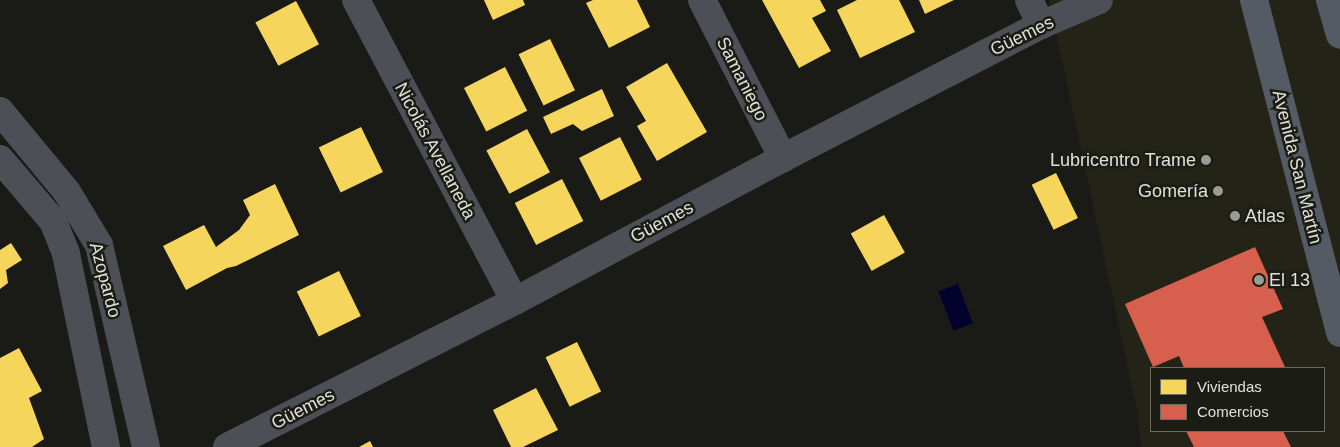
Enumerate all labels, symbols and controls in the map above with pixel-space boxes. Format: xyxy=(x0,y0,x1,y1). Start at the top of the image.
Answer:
street label: Güemes xyxy=(987,11,1057,61)
street label: Samaniego xyxy=(712,34,772,124)
street label: Nicolás Avellaneda xyxy=(390,78,480,224)
street label: Avenida San Martín xyxy=(1267,88,1327,246)
place label: Lubricentro Trame xyxy=(1050,149,1196,171)
marker: Lubricentro Trame xyxy=(1200,154,1212,166)
place label: Gomería xyxy=(1138,180,1208,202)
marker: Gomería xyxy=(1212,185,1224,197)
street label: Güemes xyxy=(627,196,697,248)
place label: Atlas xyxy=(1245,205,1285,227)
marker: Atlas xyxy=(1229,210,1241,222)
street label: Azopardo xyxy=(85,240,125,320)
place label: El 13 xyxy=(1269,269,1310,291)
marker: El 13 xyxy=(1253,274,1265,286)
legend xyxy=(1150,367,1325,432)
text: Viviendas xyxy=(1197,378,1262,395)
street label: Güemes xyxy=(268,384,338,434)
text: Comercios xyxy=(1197,403,1269,420)

